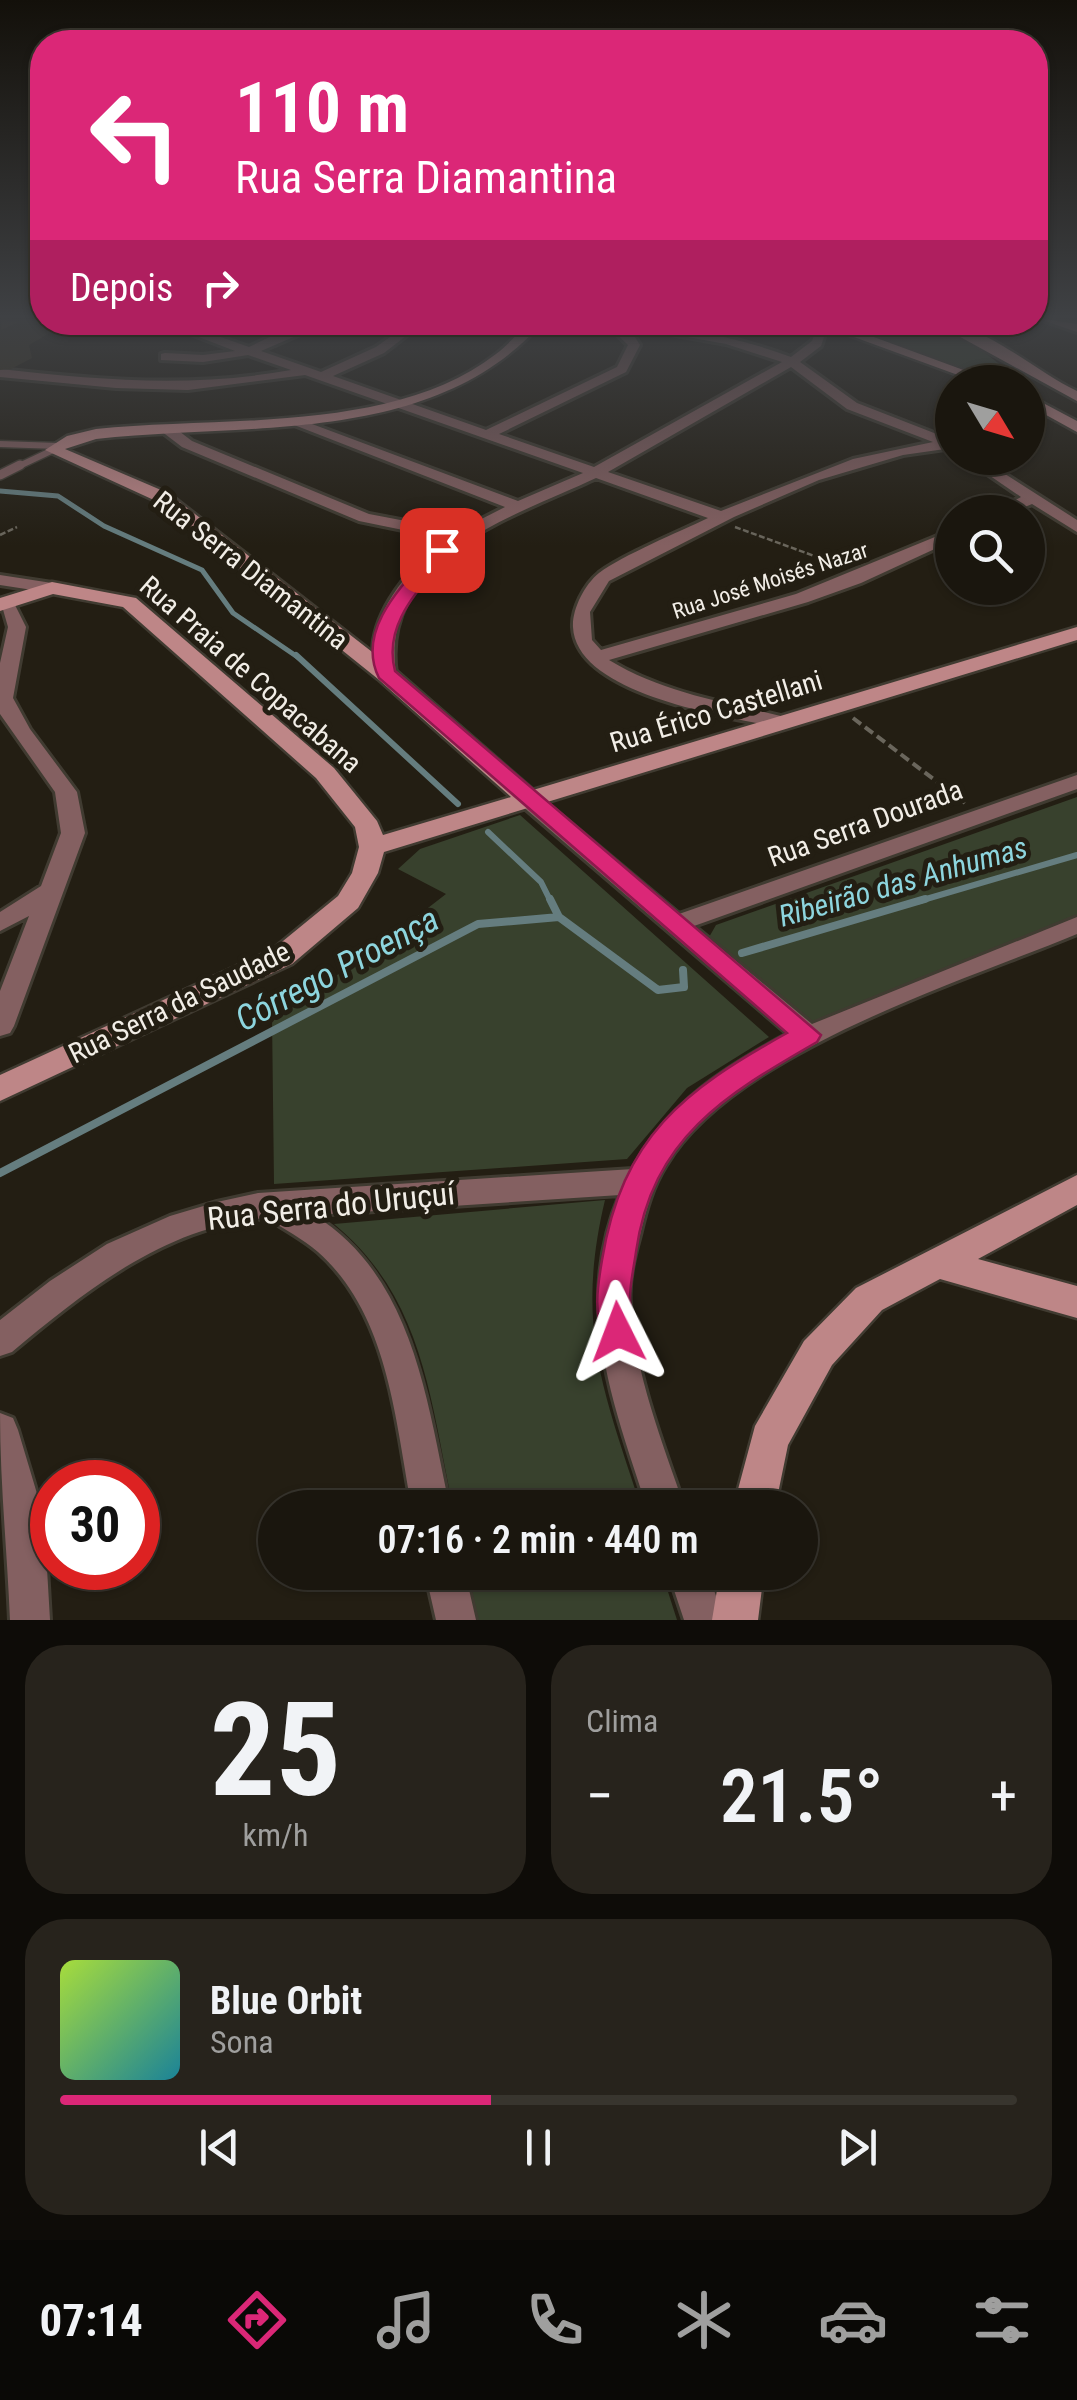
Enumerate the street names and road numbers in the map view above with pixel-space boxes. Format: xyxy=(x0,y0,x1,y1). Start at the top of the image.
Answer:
street label: Rua Serra Diamantina xyxy=(147,484,355,657)
street label: Rua José Moisés Nazar xyxy=(669,537,871,624)
street label: Rua Praia de Copacabana xyxy=(133,569,368,780)
street label: Rua Érico Castellani xyxy=(606,664,826,759)
street label: Rua Serra Dourada xyxy=(763,773,967,874)
street label: Rua Serra da Saudade xyxy=(63,935,295,1070)
street label: Rua Serra do Uruçuí xyxy=(205,1174,458,1238)

